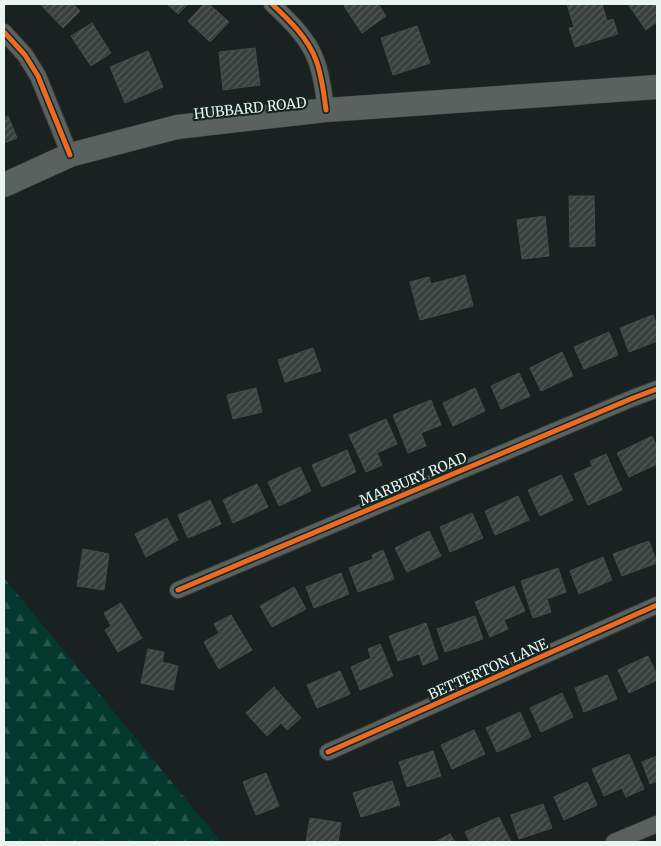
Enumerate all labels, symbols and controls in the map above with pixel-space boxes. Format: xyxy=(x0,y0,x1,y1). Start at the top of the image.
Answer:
street label: HUBBARD ROAD xyxy=(193,93,308,123)
street label: MARBURY ROAD xyxy=(357,448,470,510)
street label: BETTERTON LANE xyxy=(425,634,551,703)

